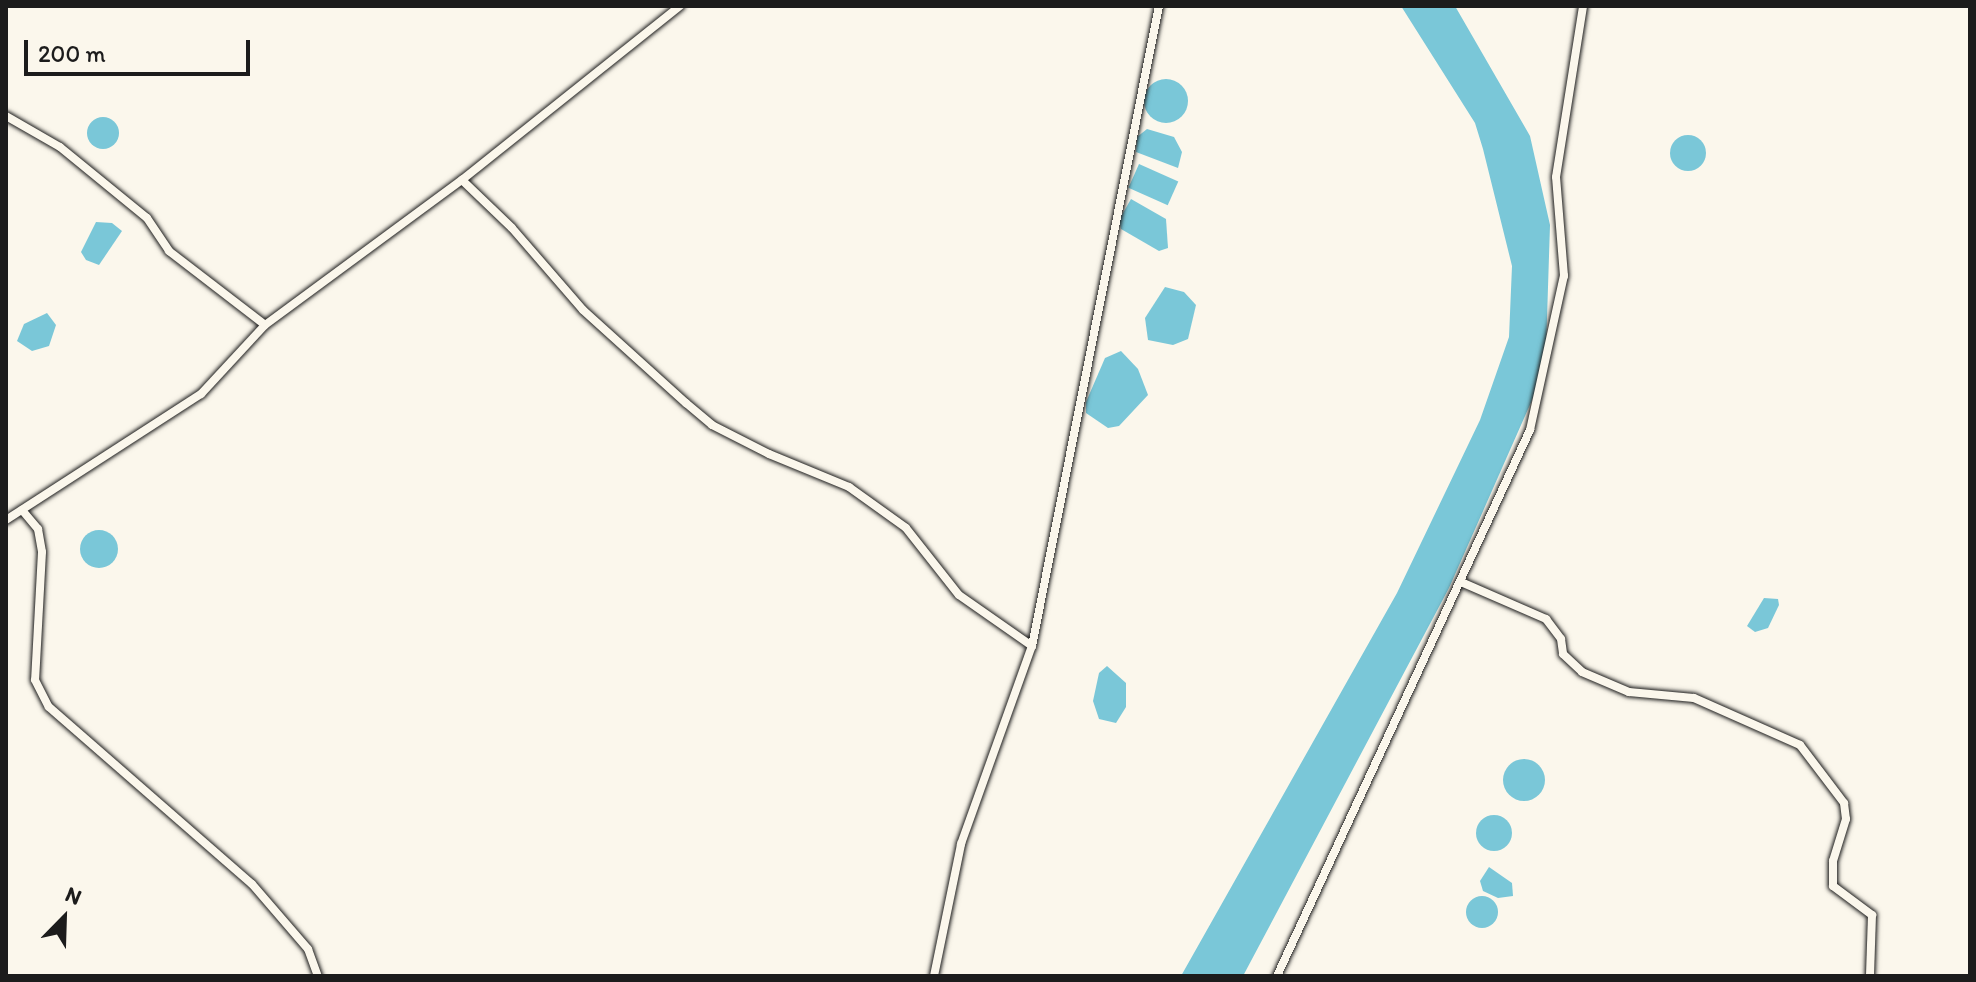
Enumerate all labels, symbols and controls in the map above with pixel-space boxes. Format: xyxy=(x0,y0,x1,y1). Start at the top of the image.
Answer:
scale bar xyxy=(28,24,254,74)
text: 200 m xyxy=(38,39,106,68)
north arrow xyxy=(24,878,104,958)
text: N xyxy=(61,880,86,911)

